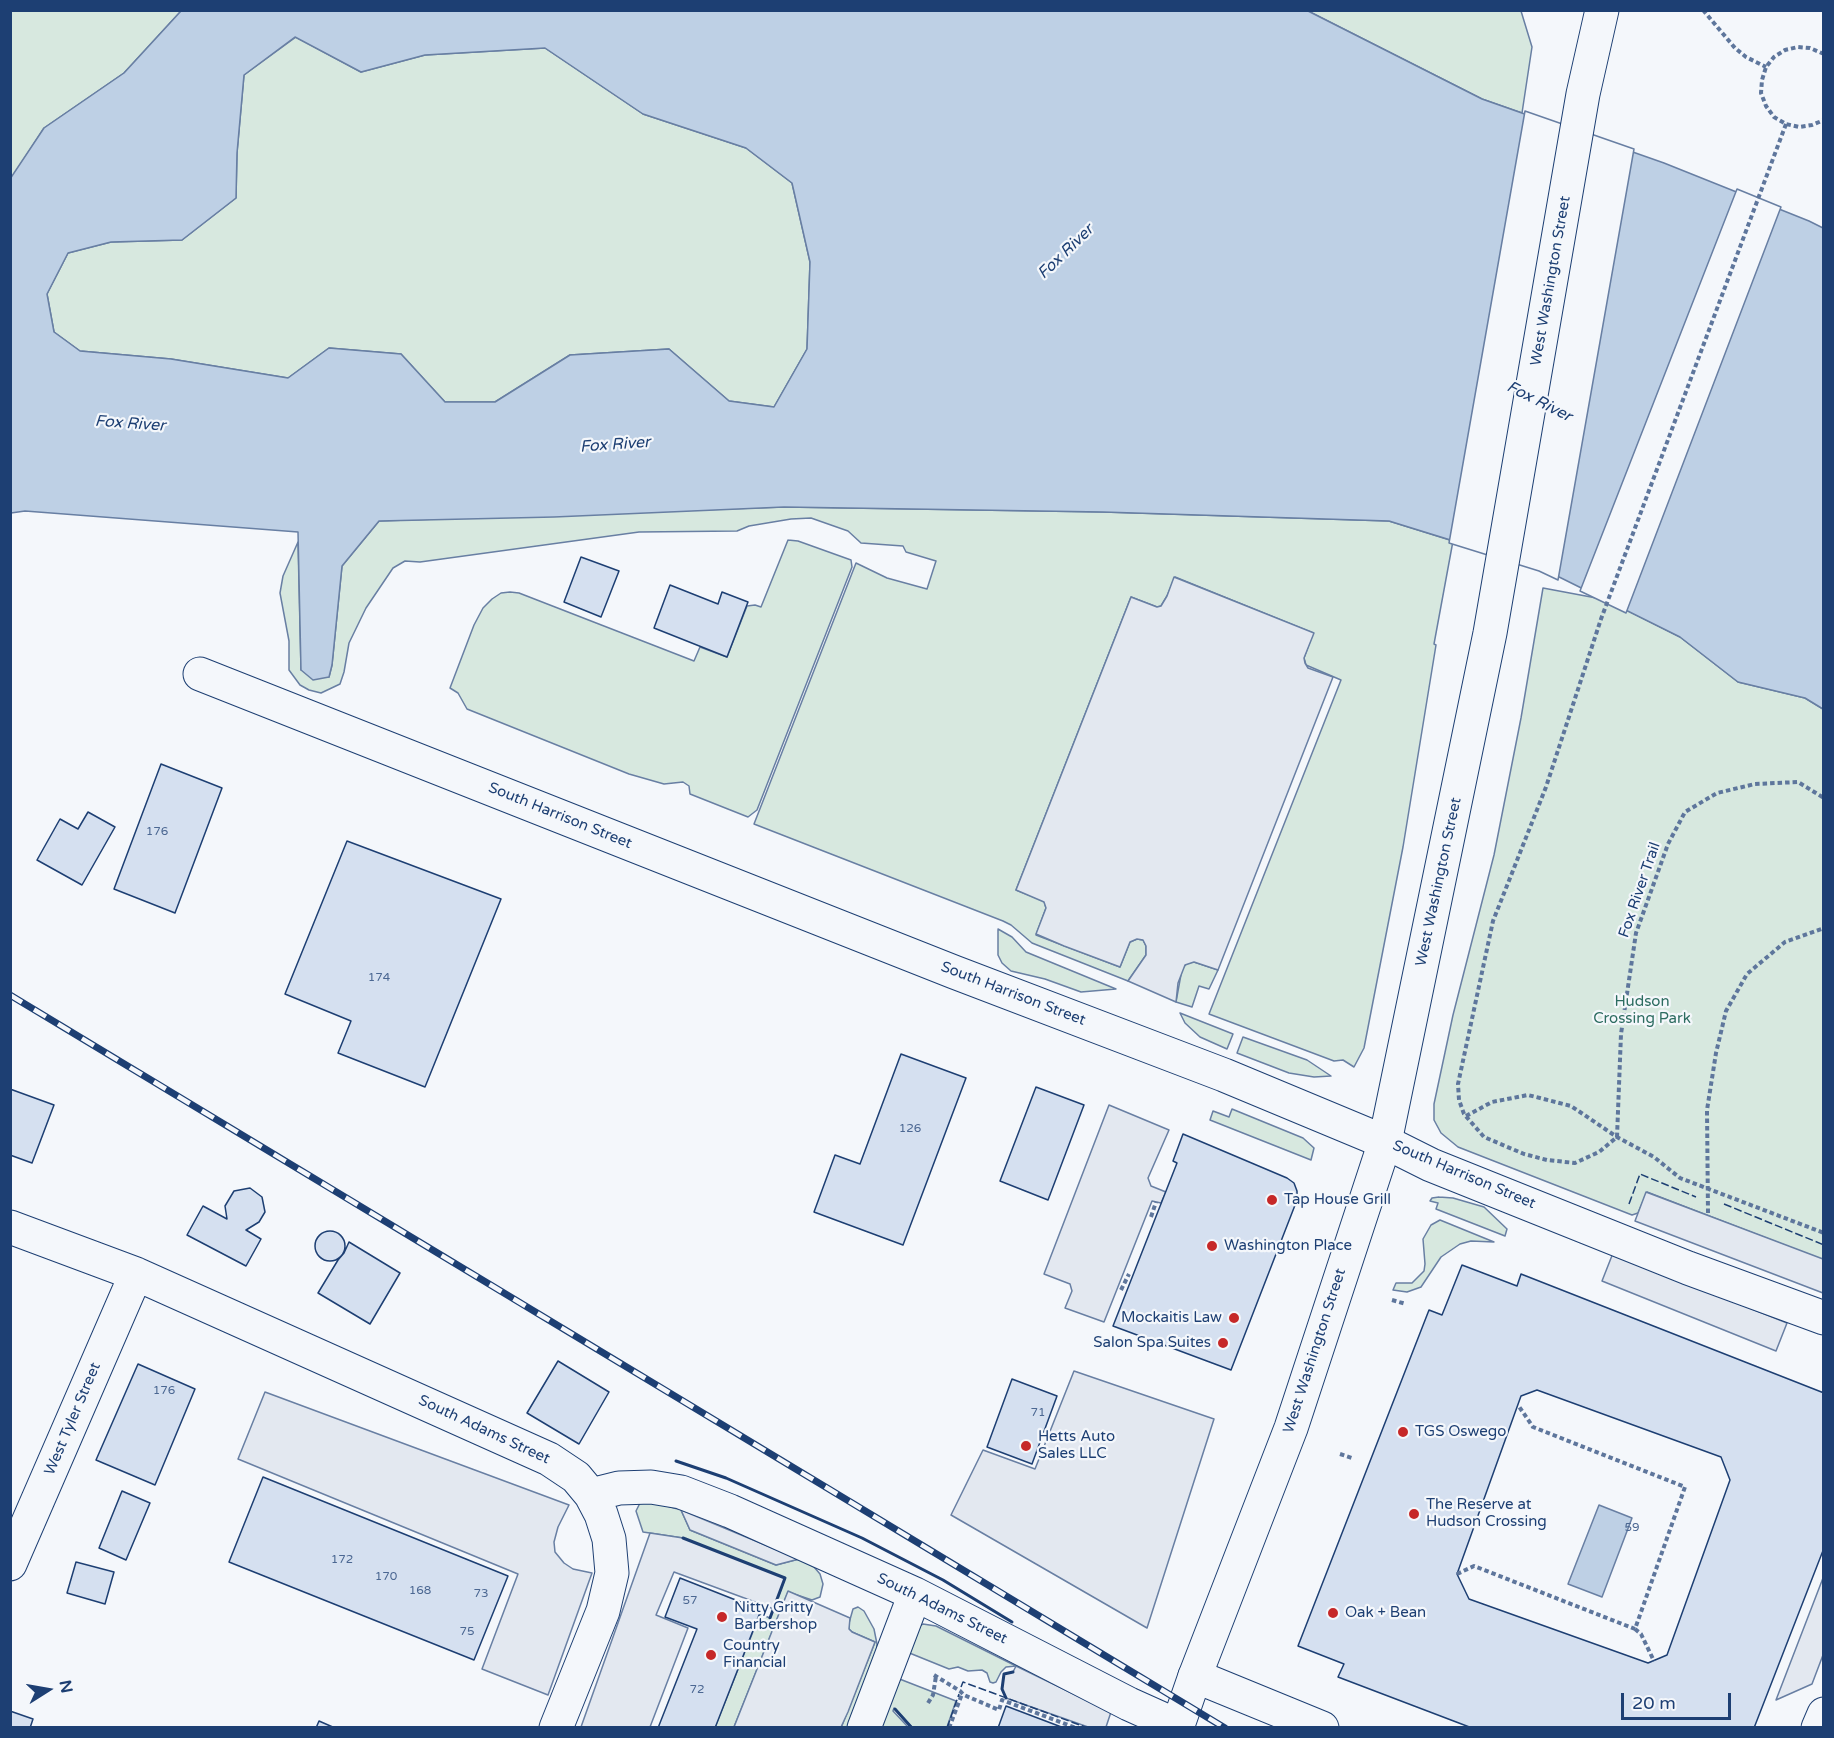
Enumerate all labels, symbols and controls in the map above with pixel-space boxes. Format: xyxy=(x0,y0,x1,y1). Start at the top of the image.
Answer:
street label: West Washington Street xyxy=(1527,195,1575,367)
water label: Fox River xyxy=(1034,221,1098,283)
water label: Fox River xyxy=(1503,377,1575,427)
water label: Fox River xyxy=(94,412,166,436)
water label: Fox River xyxy=(579,433,651,457)
street label: South Harrison Street xyxy=(485,779,635,853)
street label: West Washington Street xyxy=(1412,796,1466,968)
house number: 176 xyxy=(146,825,168,839)
street label: Fox River Trail xyxy=(1615,840,1665,940)
street label: South Harrison Street xyxy=(938,958,1088,1030)
house number: 174 xyxy=(368,971,390,985)
park label: Hudson Crossing Park xyxy=(1593,993,1691,1028)
house number: 126 xyxy=(899,1122,921,1136)
street label: South Harrison Street xyxy=(1390,1137,1538,1213)
place label: Tap House Grill xyxy=(1284,1191,1391,1209)
marker: Tap House Grill xyxy=(1265,1193,1279,1207)
place label: Washington Place xyxy=(1224,1237,1352,1255)
marker: Washington Place xyxy=(1205,1239,1219,1253)
street label: West Washington Street xyxy=(1280,1266,1350,1436)
place label: Mockaitis Law xyxy=(1121,1309,1222,1327)
marker: Mockaitis Law xyxy=(1227,1311,1241,1325)
place label: Salon Spa Suites xyxy=(1093,1334,1211,1352)
marker: Salon Spa Suites xyxy=(1216,1336,1230,1350)
street label: West Tyler Street xyxy=(41,1360,105,1478)
house number: 176 xyxy=(153,1384,175,1398)
street label: South Adams Street xyxy=(415,1392,553,1468)
house number: 71 xyxy=(1030,1406,1046,1420)
place label: TGS Oswego xyxy=(1415,1423,1506,1441)
marker: TGS Oswego xyxy=(1396,1425,1410,1439)
place label: Hetts Auto Sales LLC xyxy=(1038,1428,1115,1463)
marker: Hetts Auto Sales LLC xyxy=(1019,1439,1033,1453)
place label: The Reserve at Hudson Crossing xyxy=(1426,1496,1547,1531)
marker: The Reserve at Hudson Crossing xyxy=(1407,1507,1421,1521)
house number: 59 xyxy=(1624,1521,1640,1535)
house number: 172 xyxy=(331,1553,353,1567)
house number: 170 xyxy=(375,1570,397,1584)
street label: South Adams Street xyxy=(874,1570,1010,1648)
house number: 168 xyxy=(409,1584,431,1598)
house number: 73 xyxy=(473,1587,489,1601)
house number: 57 xyxy=(682,1594,698,1608)
place label: Nitty Gritty Barbershop xyxy=(734,1599,817,1634)
place label: Oak + Bean xyxy=(1345,1604,1426,1622)
marker: Oak + Bean xyxy=(1326,1606,1340,1620)
marker: Nitty Gritty Barbershop xyxy=(715,1610,729,1624)
house number: 75 xyxy=(459,1625,475,1639)
place label: Country Financial xyxy=(723,1637,786,1672)
marker: Country Financial xyxy=(704,1648,718,1662)
north arrow xyxy=(18,1660,78,1720)
text: N xyxy=(55,1678,77,1695)
scale bar xyxy=(1624,1681,1734,1719)
house number: 72 xyxy=(689,1683,705,1697)
text: 20 m xyxy=(1632,1692,1676,1714)

